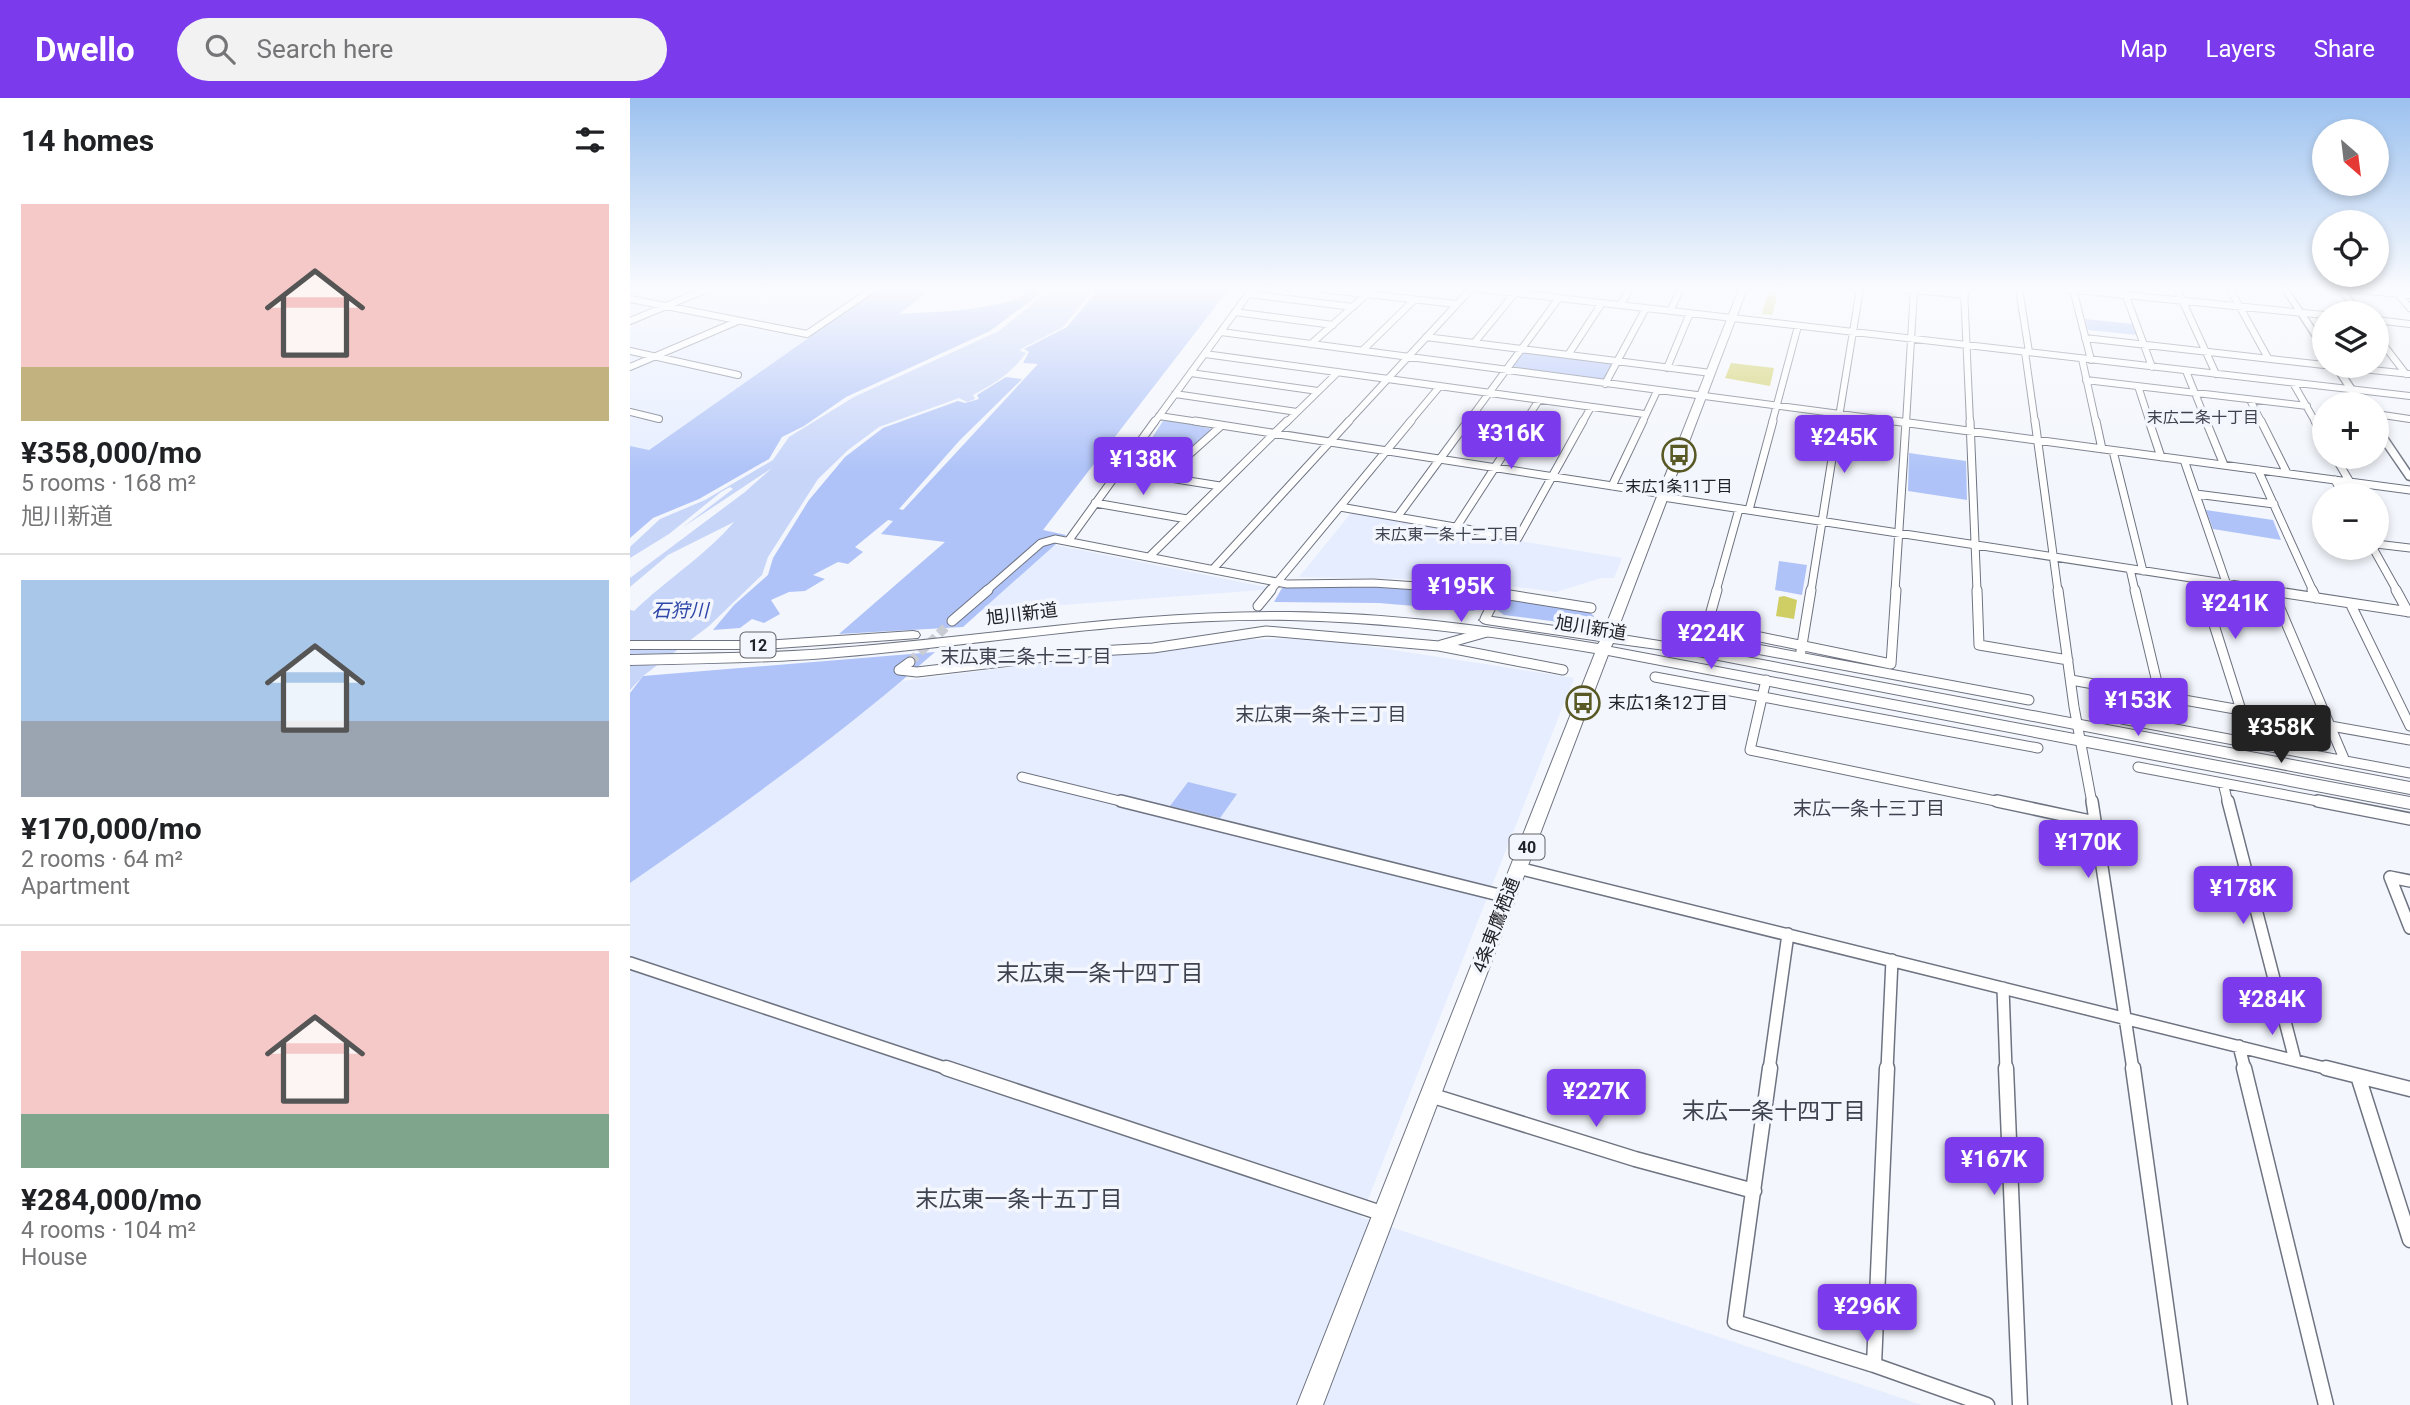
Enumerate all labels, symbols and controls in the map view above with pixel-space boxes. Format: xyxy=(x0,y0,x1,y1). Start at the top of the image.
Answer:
search box xyxy=(177,18,667,81)
text: Dwello xyxy=(35,30,135,69)
icon: search xyxy=(201,30,239,68)
text: Search here xyxy=(257,34,393,64)
text: Map xyxy=(2120,35,2168,63)
text: Layers xyxy=(2206,35,2276,63)
text: Share xyxy=(2314,35,2375,63)
north arrow xyxy=(2312,119,2389,196)
map controls xyxy=(2312,119,2389,560)
icon: filters xyxy=(571,121,609,159)
text: 14 homes xyxy=(21,123,154,158)
button: locate xyxy=(2312,210,2389,287)
icon: home xyxy=(252,250,378,376)
button: layers xyxy=(2312,301,2389,378)
button: + xyxy=(2312,392,2389,469)
district label: 末広二条十丁目 xyxy=(2147,408,2259,427)
pin: ¥316K xyxy=(1462,412,1560,471)
pin: ¥245K xyxy=(1795,416,1893,475)
text: ¥316K xyxy=(1478,420,1544,447)
text: ¥245K xyxy=(1811,424,1877,451)
text: ¥358,000/mo xyxy=(21,435,202,470)
bus stop icon: 末広1条11丁目 xyxy=(1660,436,1698,474)
pin: ¥138K xyxy=(1094,438,1192,497)
text: ¥138K xyxy=(1110,446,1176,473)
text: 5 rooms · 168 m² xyxy=(21,470,196,497)
place label: 末広1条11丁目 xyxy=(1626,477,1732,496)
button: − xyxy=(2312,483,2389,560)
text: 旭川新道 xyxy=(21,503,113,530)
district label: 末広東一条十二丁目 xyxy=(1375,525,1519,544)
pin: ¥195K xyxy=(1412,564,1510,624)
text: ¥195K xyxy=(1428,573,1494,600)
pin: ¥241K xyxy=(2186,582,2284,641)
text: ¥241K xyxy=(2202,590,2268,617)
water label: 石狩川 xyxy=(651,599,710,622)
street label: 旭川新道 xyxy=(985,599,1059,628)
street label: 旭川新道 xyxy=(1554,612,1628,644)
pin: ¥224K xyxy=(1662,612,1760,671)
text: ¥224K xyxy=(1678,620,1744,647)
icon: home xyxy=(252,625,378,751)
road number: 12 xyxy=(740,632,776,658)
district label: 末広東二条十三丁目 xyxy=(940,645,1112,668)
pin: ¥153K xyxy=(2089,678,2187,738)
bus stop icon: 末広1条12丁目 xyxy=(1564,684,1602,722)
text: ¥153K xyxy=(2105,687,2171,714)
place label: 末広1条12丁目 xyxy=(1608,692,1728,713)
district label: 末広東一条十三丁目 xyxy=(1235,703,1407,726)
pin: ¥358K xyxy=(2232,706,2330,765)
text: ¥358K xyxy=(2248,714,2314,741)
district label: 末広一条十三丁目 xyxy=(1793,797,1945,820)
text: ¥170,000/mo xyxy=(21,811,202,846)
pin: ¥170K xyxy=(2039,820,2137,880)
text: ¥170K xyxy=(2055,829,2121,856)
road number: 40 xyxy=(1510,834,1544,860)
text: 2 rooms · 64 m² xyxy=(21,846,183,873)
pin: ¥178K xyxy=(2194,866,2292,926)
text: Apartment xyxy=(21,873,130,900)
street label: 4条東鷹栖通 xyxy=(1468,874,1523,975)
text: ¥178K xyxy=(2210,875,2276,902)
district label: 末広東一条十四丁目 xyxy=(997,960,1204,987)
pin: ¥284K xyxy=(2223,978,2321,1037)
text: ¥284K xyxy=(2239,986,2305,1013)
icon: home xyxy=(252,996,378,1122)
pin: ¥227K xyxy=(1547,1070,1645,1129)
text: ¥227K xyxy=(1563,1078,1629,1105)
district label: 末広一条十四丁目 xyxy=(1682,1098,1866,1125)
pin: ¥167K xyxy=(1945,1138,2043,1197)
text: ¥167K xyxy=(1961,1146,2027,1173)
text: ¥284,000/mo xyxy=(21,1182,202,1217)
district label: 末広東一条十五丁目 xyxy=(916,1186,1123,1213)
text: 4 rooms · 104 m² xyxy=(21,1217,196,1244)
text: House xyxy=(21,1244,87,1271)
pin: ¥296K xyxy=(1818,1284,1916,1344)
text: ¥296K xyxy=(1834,1293,1900,1320)

